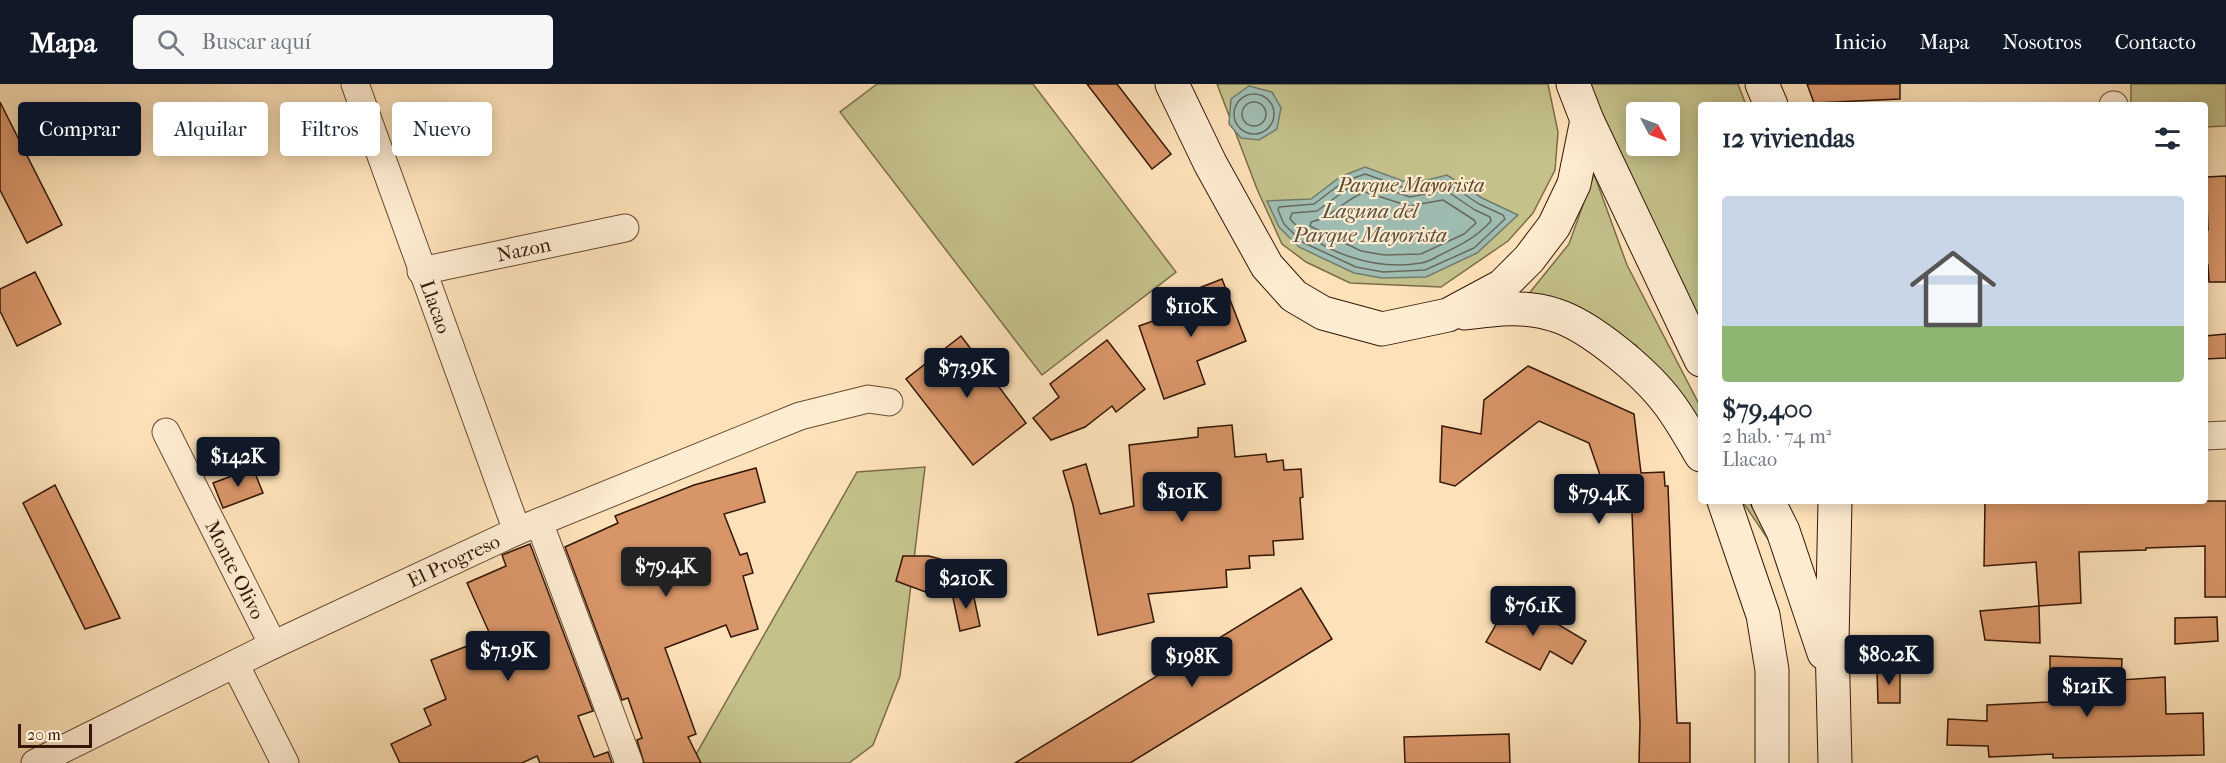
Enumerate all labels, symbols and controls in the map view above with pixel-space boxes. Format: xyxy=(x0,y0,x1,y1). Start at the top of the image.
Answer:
search box xyxy=(133,15,553,69)
text: Mapa xyxy=(30,26,97,59)
icon: search xyxy=(154,26,187,59)
text: Buscar aquí xyxy=(202,29,311,55)
text: Inicio xyxy=(1834,30,1886,54)
text: Mapa xyxy=(1919,30,1969,54)
text: Nosotros xyxy=(2002,30,2082,54)
text: Contacto xyxy=(2115,30,2196,54)
chip: Comprar xyxy=(18,102,141,156)
chip: Alquilar xyxy=(153,102,268,156)
chip: Filtros xyxy=(280,102,380,156)
chip: Nuevo xyxy=(392,102,492,156)
north arrow xyxy=(1626,102,1680,156)
map controls xyxy=(1626,102,1680,156)
icon: filters xyxy=(2151,122,2184,155)
text: 12 viviendas xyxy=(1722,123,1855,154)
park label: Parque Mayorista xyxy=(1337,174,1484,197)
water label: Laguna del Parque Mayorista xyxy=(1292,199,1447,247)
street label: Nazon xyxy=(495,232,553,266)
icon: home xyxy=(1899,235,2007,343)
street label: Llacao xyxy=(416,277,456,337)
pin: $110K xyxy=(1149,287,1233,338)
text: $110K xyxy=(1166,295,1216,318)
pin: $73.9K xyxy=(918,348,1016,399)
text: $73.9K xyxy=(938,356,996,379)
text: $79,400 xyxy=(1722,394,1813,425)
text: 2 hab. · 74 m² xyxy=(1722,425,1831,448)
pin: $142K xyxy=(196,437,280,488)
text: $142K xyxy=(211,445,265,468)
text: Llacao xyxy=(1722,448,1777,471)
pin: $101K xyxy=(1140,472,1224,523)
pin: $79.4K xyxy=(1550,474,1648,525)
text: $101K xyxy=(1157,480,1207,503)
text: $79.4K xyxy=(1568,482,1630,505)
street label: Monte Olivo xyxy=(201,516,270,623)
street label: El Progreso xyxy=(404,529,503,592)
pin: $79.4K xyxy=(617,547,715,598)
text: $79.4K xyxy=(635,555,697,578)
pin: $210K xyxy=(924,559,1008,610)
text: $210K xyxy=(939,567,993,590)
pin: $76.1K xyxy=(1484,586,1582,637)
text: $76.1K xyxy=(1504,594,1562,617)
pin: $71.9K xyxy=(459,631,557,682)
pin: $80.2K xyxy=(1840,635,1938,686)
pin: $198K xyxy=(1150,637,1234,688)
text: $71.9K xyxy=(480,639,536,662)
text: $80.2K xyxy=(1859,643,1919,666)
text: $198K xyxy=(1165,645,1219,668)
pin: $121K xyxy=(2045,667,2129,718)
text: $121K xyxy=(2062,675,2112,698)
scale bar xyxy=(18,721,92,748)
text: 20 m xyxy=(27,725,61,744)

